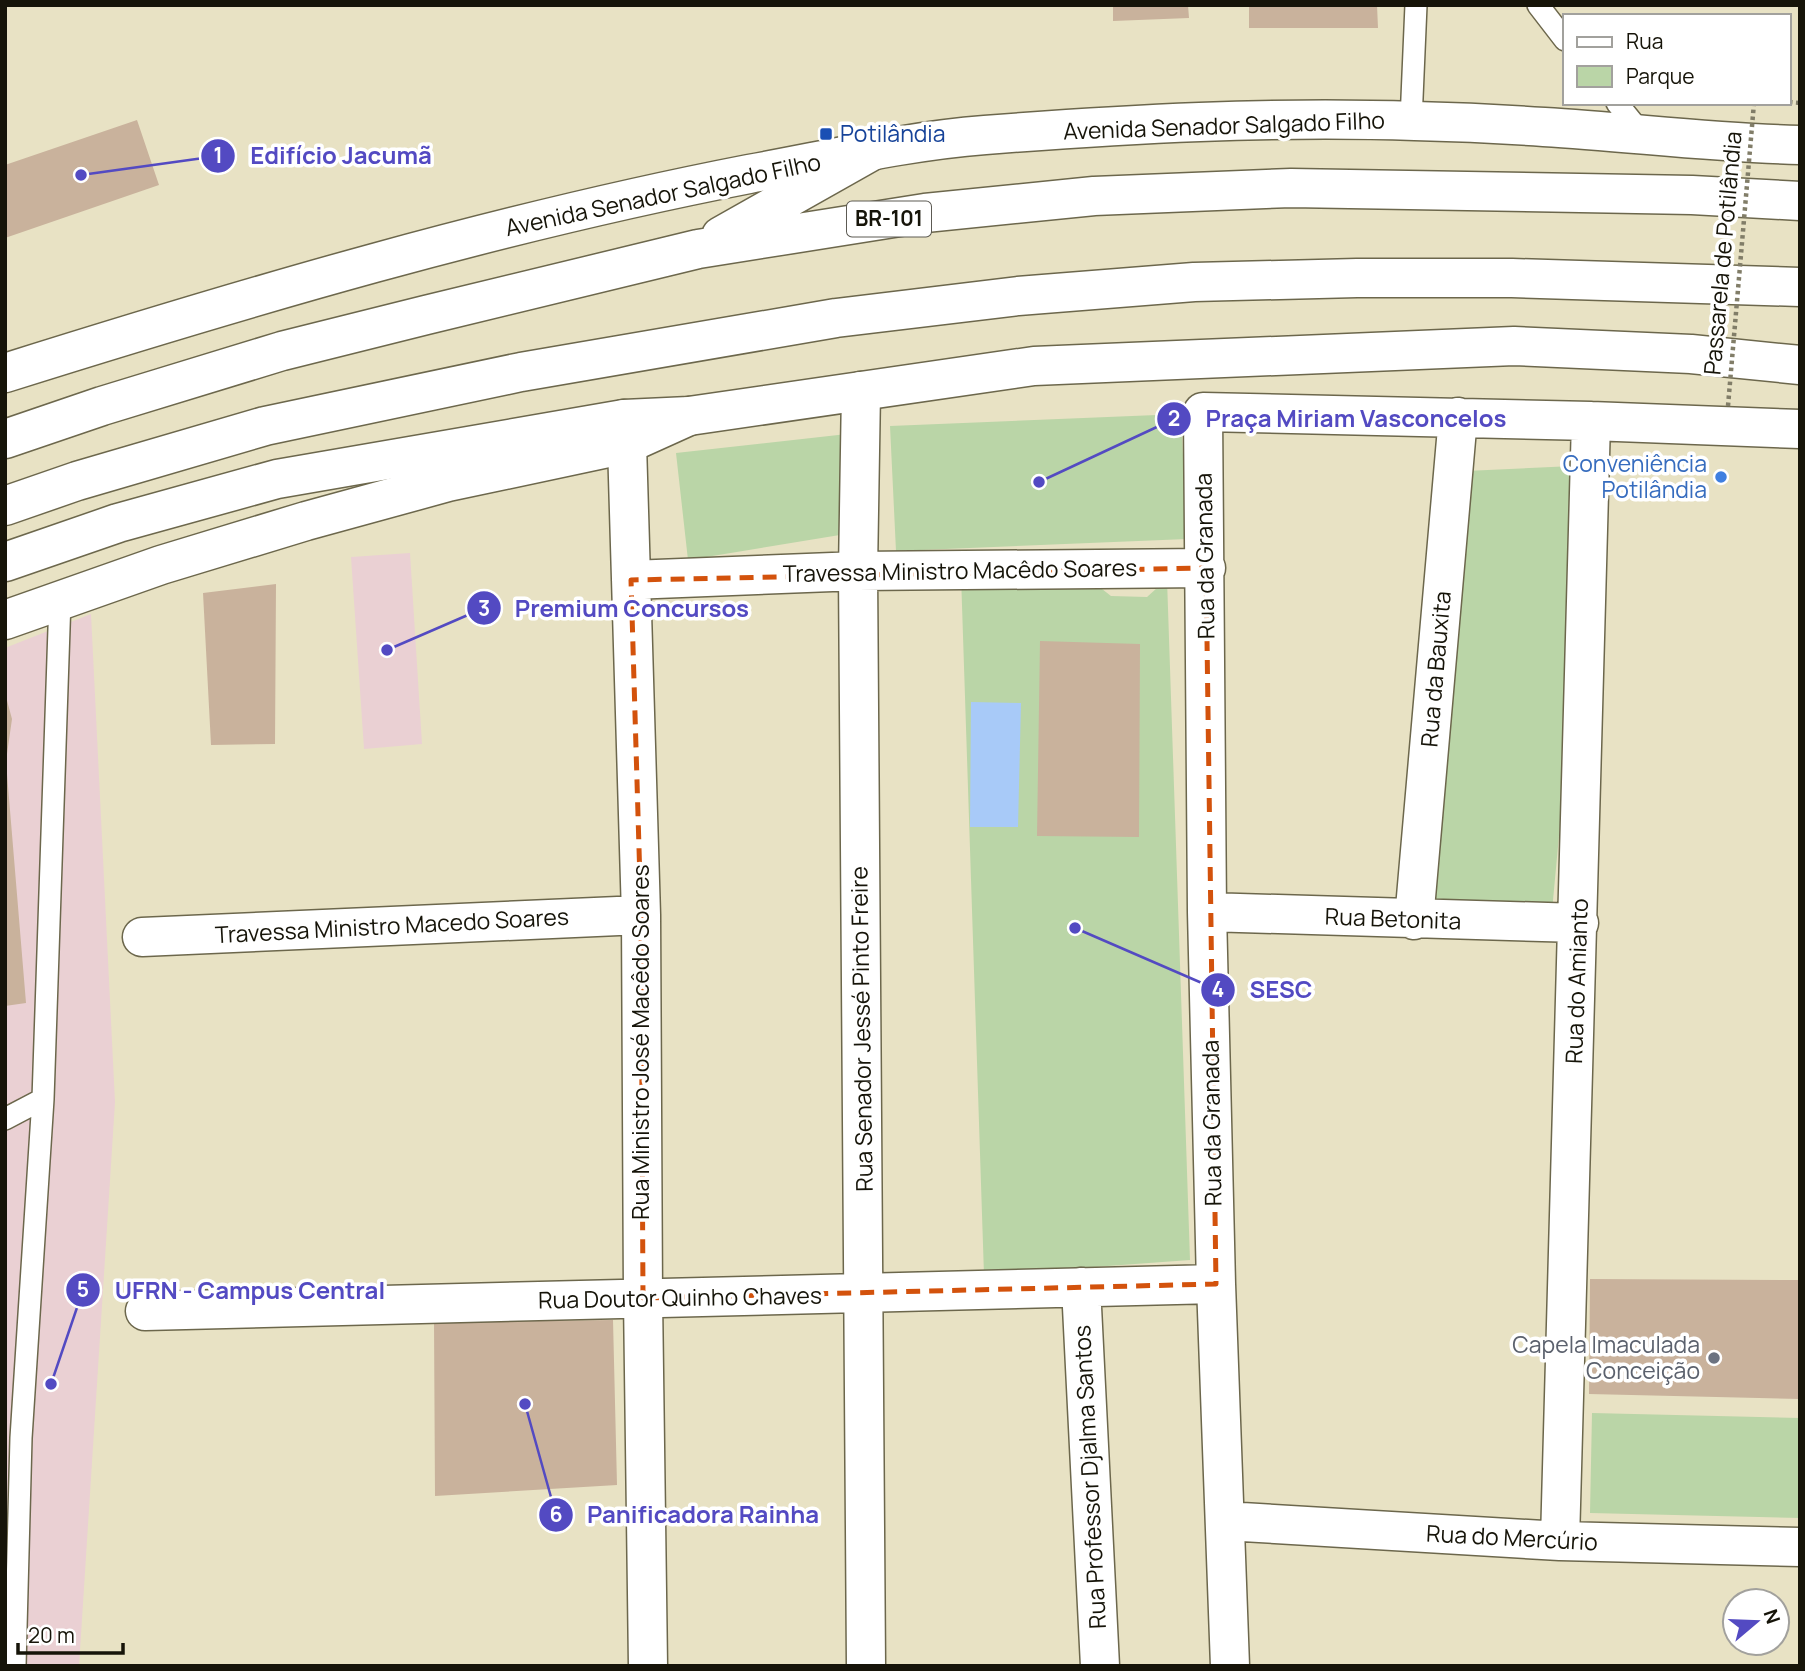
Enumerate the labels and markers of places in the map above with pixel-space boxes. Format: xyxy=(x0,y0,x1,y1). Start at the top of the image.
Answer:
place label: Potilândia xyxy=(840,117,946,149)
marker: Potilândia xyxy=(818,126,834,142)
callout: Edifício Jacumã xyxy=(201,133,445,178)
callout: Praça Miriam Vasconcelos xyxy=(1157,396,1520,441)
place label: Conveniência Potilândia xyxy=(1563,447,1707,505)
marker: Conveniência Potilândia xyxy=(1713,469,1729,485)
callout: Premium Concursos xyxy=(466,586,763,631)
callout: SESC xyxy=(1200,967,1326,1012)
callout: UFRN - Campus Central xyxy=(66,1268,399,1313)
place label: Capela Imaculada Conceição xyxy=(1512,1328,1700,1386)
marker: Capela Imaculada Conceição xyxy=(1706,1350,1722,1366)
callout: Panificadora Rainha xyxy=(538,1492,833,1537)

